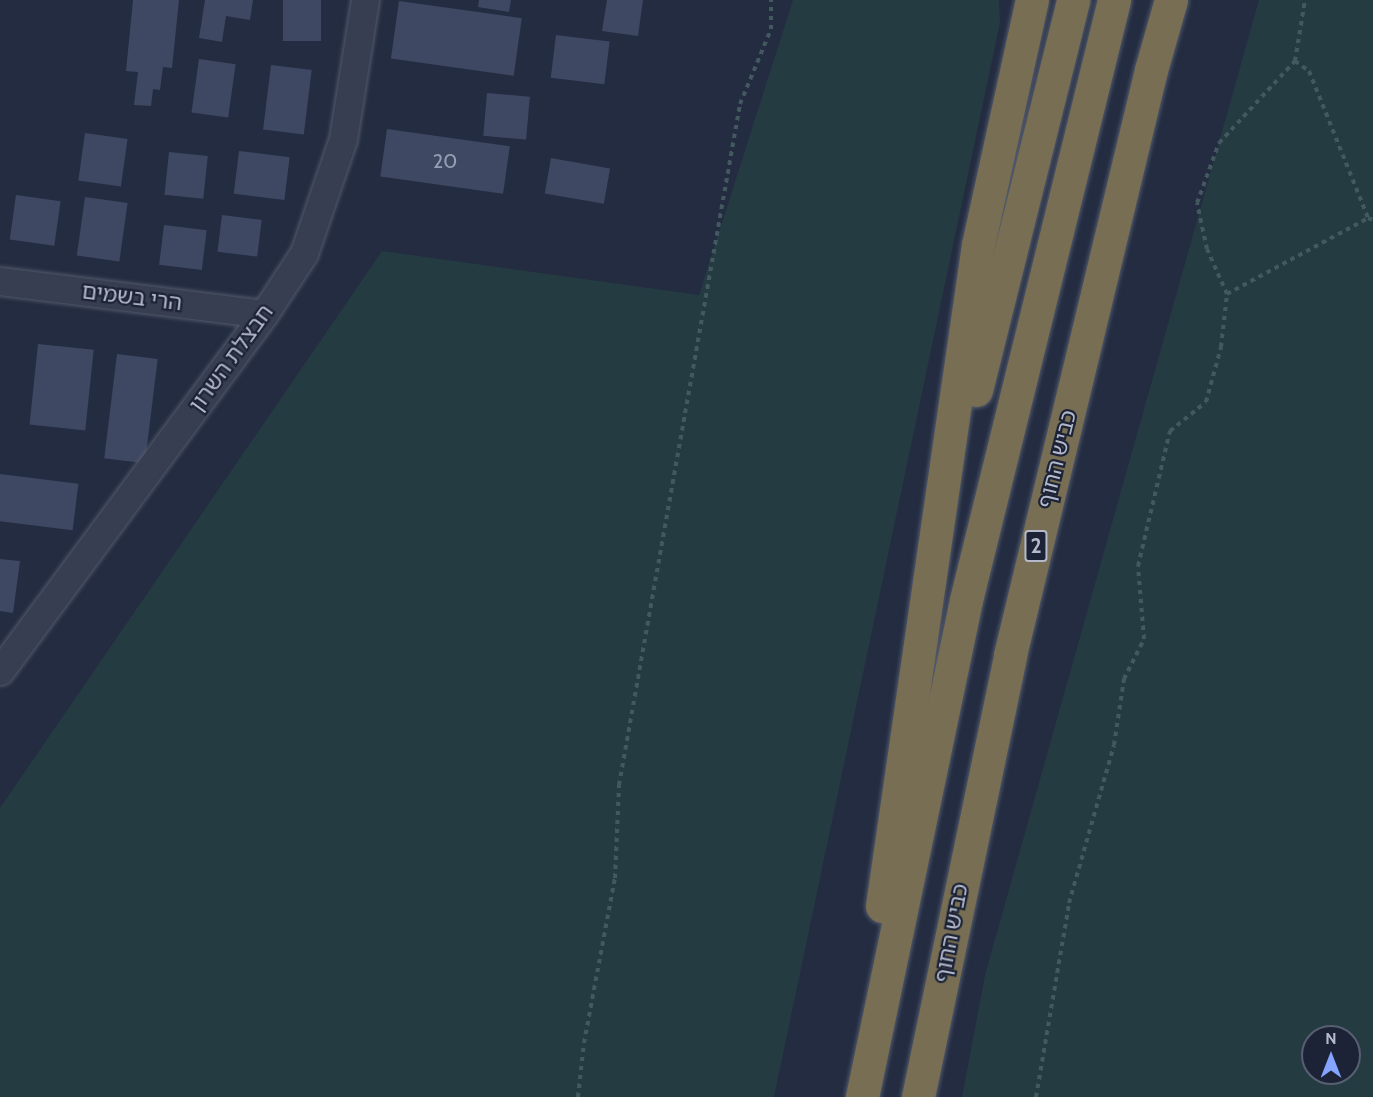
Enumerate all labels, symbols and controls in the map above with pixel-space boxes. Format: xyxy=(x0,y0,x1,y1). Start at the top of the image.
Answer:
house number: 20 xyxy=(433,149,457,173)
street label: הרי בשמים xyxy=(80,278,184,316)
street label: חבצלת השרון xyxy=(183,299,279,417)
street label: כביש החוף xyxy=(1032,407,1082,511)
road number: 2 xyxy=(1024,528,1048,564)
street label: כביש החוף xyxy=(928,881,974,985)
north arrow xyxy=(1301,1025,1361,1085)
text: N xyxy=(1325,1029,1337,1048)

